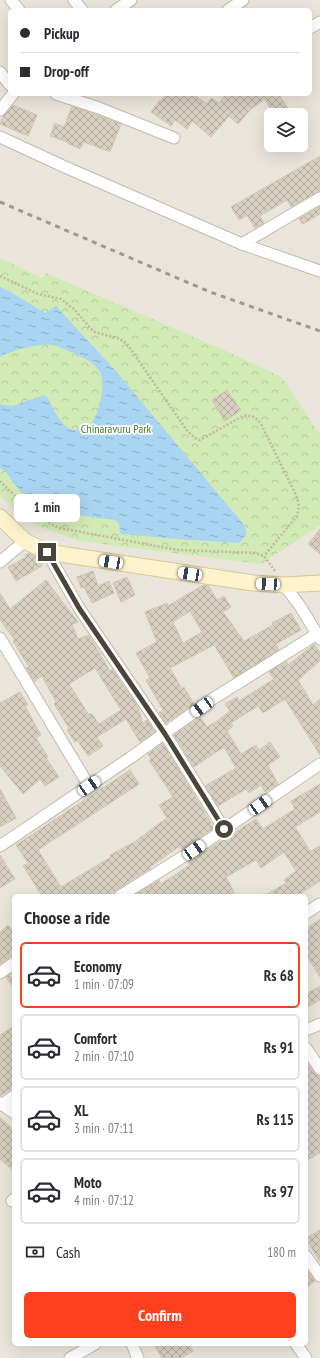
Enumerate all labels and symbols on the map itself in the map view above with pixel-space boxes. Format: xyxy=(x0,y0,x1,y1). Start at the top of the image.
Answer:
park label: Chinaravuru Park xyxy=(81,421,151,436)
callout: 1 min xyxy=(14,494,80,522)
route end xyxy=(38,543,56,561)
car xyxy=(98,554,124,570)
car xyxy=(177,566,203,582)
car xyxy=(256,577,280,591)
car xyxy=(189,695,215,719)
car xyxy=(76,774,102,798)
car xyxy=(247,793,273,817)
route start xyxy=(215,820,233,838)
car xyxy=(181,838,207,862)

